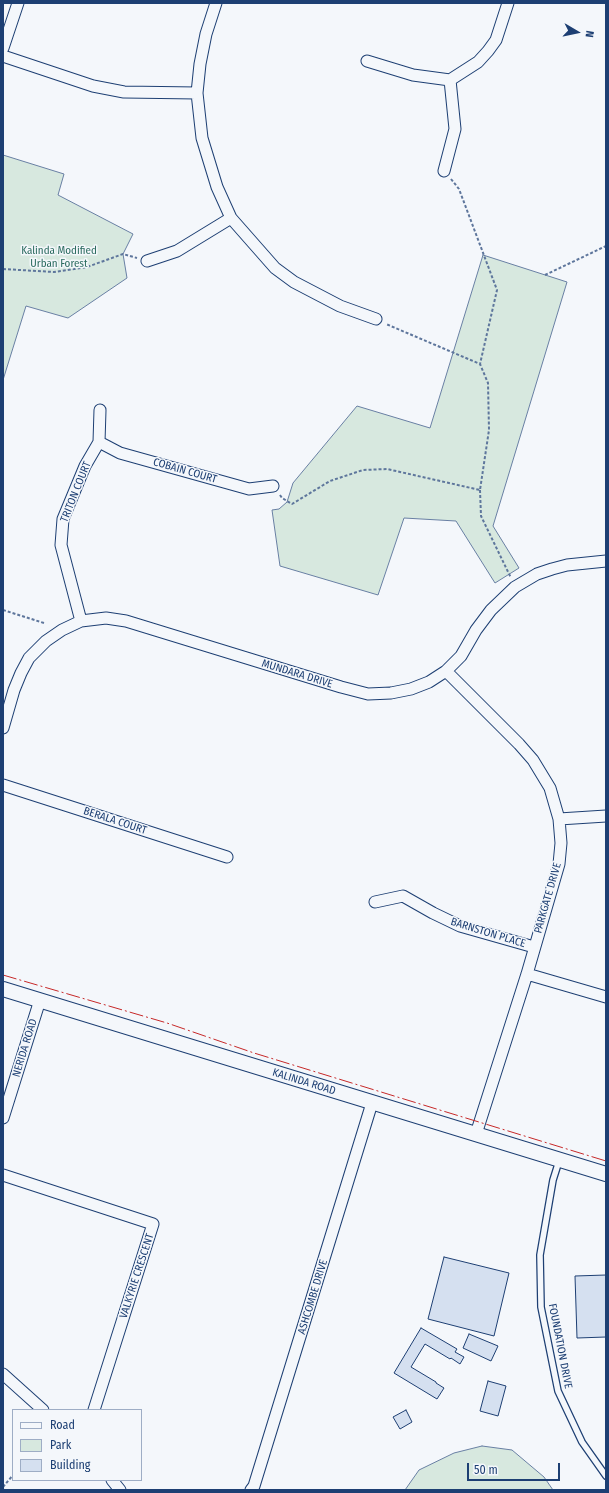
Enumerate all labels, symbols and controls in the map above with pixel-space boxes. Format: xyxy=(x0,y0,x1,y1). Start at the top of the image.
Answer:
north arrow xyxy=(557,12,597,52)
text: N xyxy=(582,30,596,38)
park label: Kalinda Modified Urban Forest xyxy=(21,244,97,270)
street label: COBAIN COURT xyxy=(152,456,218,486)
street label: TRITON COURT xyxy=(58,460,94,524)
street label: MUNDARA DRIVE xyxy=(260,657,334,691)
street label: BERALA COURT xyxy=(82,805,148,837)
street label: PARKGATE DRIVE xyxy=(532,861,564,935)
street label: BARNSTON PLACE xyxy=(449,915,527,951)
street label: NERIDA ROAD xyxy=(10,1017,40,1079)
street label: KALINDA ROAD xyxy=(271,1066,337,1098)
street label: VALKYRIE CRESCENT xyxy=(117,1232,157,1320)
street label: ASHCOMBE DRIVE xyxy=(295,1258,331,1336)
street label: FOUNDATION DRIVE xyxy=(545,1302,575,1390)
legend xyxy=(12,1409,142,1481)
text: Road xyxy=(50,1418,75,1432)
text: Park xyxy=(50,1438,71,1452)
scale bar xyxy=(469,1455,562,1481)
text: Building xyxy=(50,1458,90,1472)
text: 50 m xyxy=(474,1463,498,1477)

